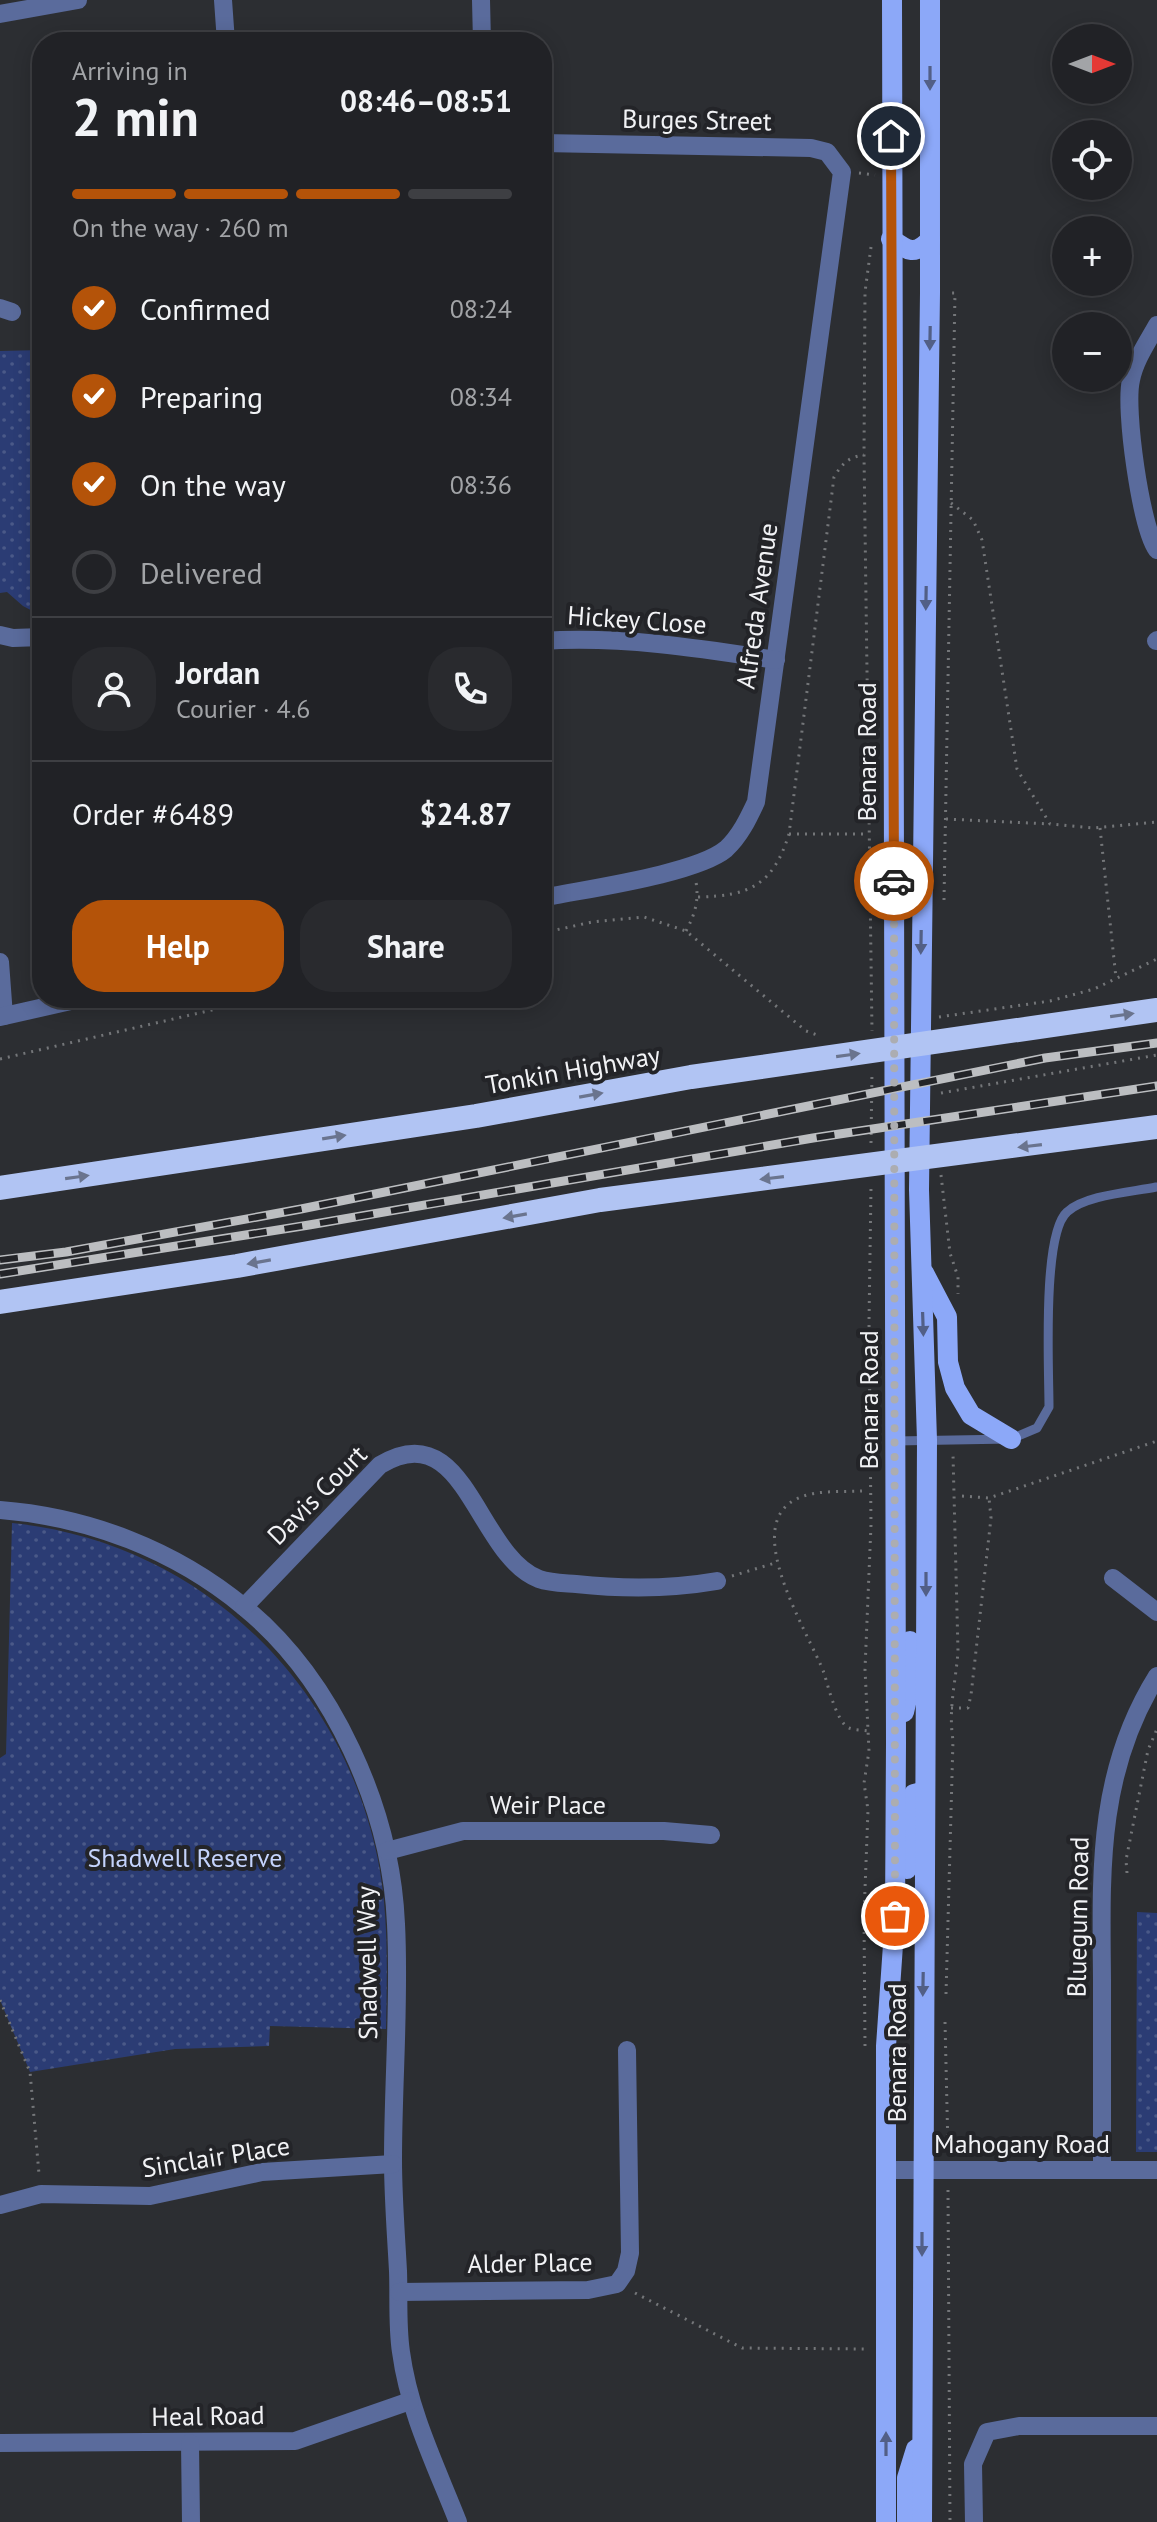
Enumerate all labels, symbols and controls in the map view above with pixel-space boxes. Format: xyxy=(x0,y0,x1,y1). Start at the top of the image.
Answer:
north arrow xyxy=(1052,24,1132,104)
map controls xyxy=(1052,24,1132,392)
text: Arriving in xyxy=(72,54,188,87)
one-way arrow xyxy=(924,66,936,91)
text: 08:46–08:51 xyxy=(340,81,512,120)
text: 2 min xyxy=(72,83,199,150)
street label: Burges Street xyxy=(622,102,772,137)
pin xyxy=(857,102,925,170)
icon: home xyxy=(869,114,913,158)
button: locate xyxy=(1052,120,1132,200)
text: On the way · 260 m xyxy=(72,211,289,244)
button: + xyxy=(1052,216,1132,296)
icon: check xyxy=(72,286,116,330)
text: Confirmed xyxy=(140,289,271,328)
text: 08:24 xyxy=(450,292,512,325)
button: − xyxy=(1052,312,1132,392)
one-way arrow xyxy=(924,326,936,351)
icon: check xyxy=(72,374,116,418)
text: Preparing xyxy=(140,377,263,416)
text: 08:34 xyxy=(450,380,512,413)
icon: check xyxy=(72,462,116,506)
text: On the way xyxy=(140,465,286,504)
text: 08:36 xyxy=(450,468,512,501)
street label: Alfreda Avenue xyxy=(729,521,784,691)
text: Delivered xyxy=(140,553,263,592)
one-way arrow xyxy=(920,586,932,611)
street label: Hickey Close xyxy=(566,598,708,641)
button: person xyxy=(72,647,156,731)
button: phone xyxy=(428,647,512,731)
text: Jordan xyxy=(176,653,260,692)
street label: Benara Road xyxy=(850,682,883,822)
text: Courier · 4.6 xyxy=(176,692,310,725)
text: Order #6489 xyxy=(72,794,234,833)
text: $24.87 xyxy=(420,794,512,833)
courier xyxy=(854,841,934,921)
icon: car xyxy=(872,859,916,903)
button: Help xyxy=(72,900,284,992)
button: Share xyxy=(300,900,512,992)
one-way arrow xyxy=(915,930,927,955)
one-way arrow xyxy=(1110,1008,1135,1021)
street label: Tonkin Highway xyxy=(483,1038,663,1101)
one-way arrow xyxy=(835,1048,860,1061)
one-way arrow xyxy=(579,1089,604,1101)
one-way arrow xyxy=(322,1131,347,1143)
one-way arrow xyxy=(1017,1139,1042,1152)
one-way arrow xyxy=(65,1170,90,1183)
one-way arrow xyxy=(759,1172,784,1185)
one-way arrow xyxy=(502,1210,527,1222)
one-way arrow xyxy=(246,1256,271,1269)
one-way arrow xyxy=(917,1312,930,1337)
street label: Benara Road xyxy=(852,1330,885,1470)
street label: Davis Court xyxy=(260,1438,374,1551)
one-way arrow xyxy=(920,1572,933,1597)
street label: Weir Place xyxy=(490,1788,606,1821)
street label: Bluegum Road xyxy=(1060,1836,1095,1998)
park label: Shadwell Reserve xyxy=(88,1841,282,1874)
pin xyxy=(861,1882,929,1950)
street label: Shadwell Way xyxy=(349,1886,384,2040)
icon: bag xyxy=(873,1894,917,1938)
one-way arrow xyxy=(917,1972,930,1997)
street label: Benara Road xyxy=(880,1983,913,2123)
street label: Mahogany Road xyxy=(934,2127,1110,2160)
street label: Sinclair Place xyxy=(140,2129,292,2184)
one-way arrow xyxy=(916,2232,928,2257)
street label: Alder Place xyxy=(467,2245,593,2280)
street label: Heal Road xyxy=(151,2398,265,2433)
one-way arrow xyxy=(880,2431,892,2456)

